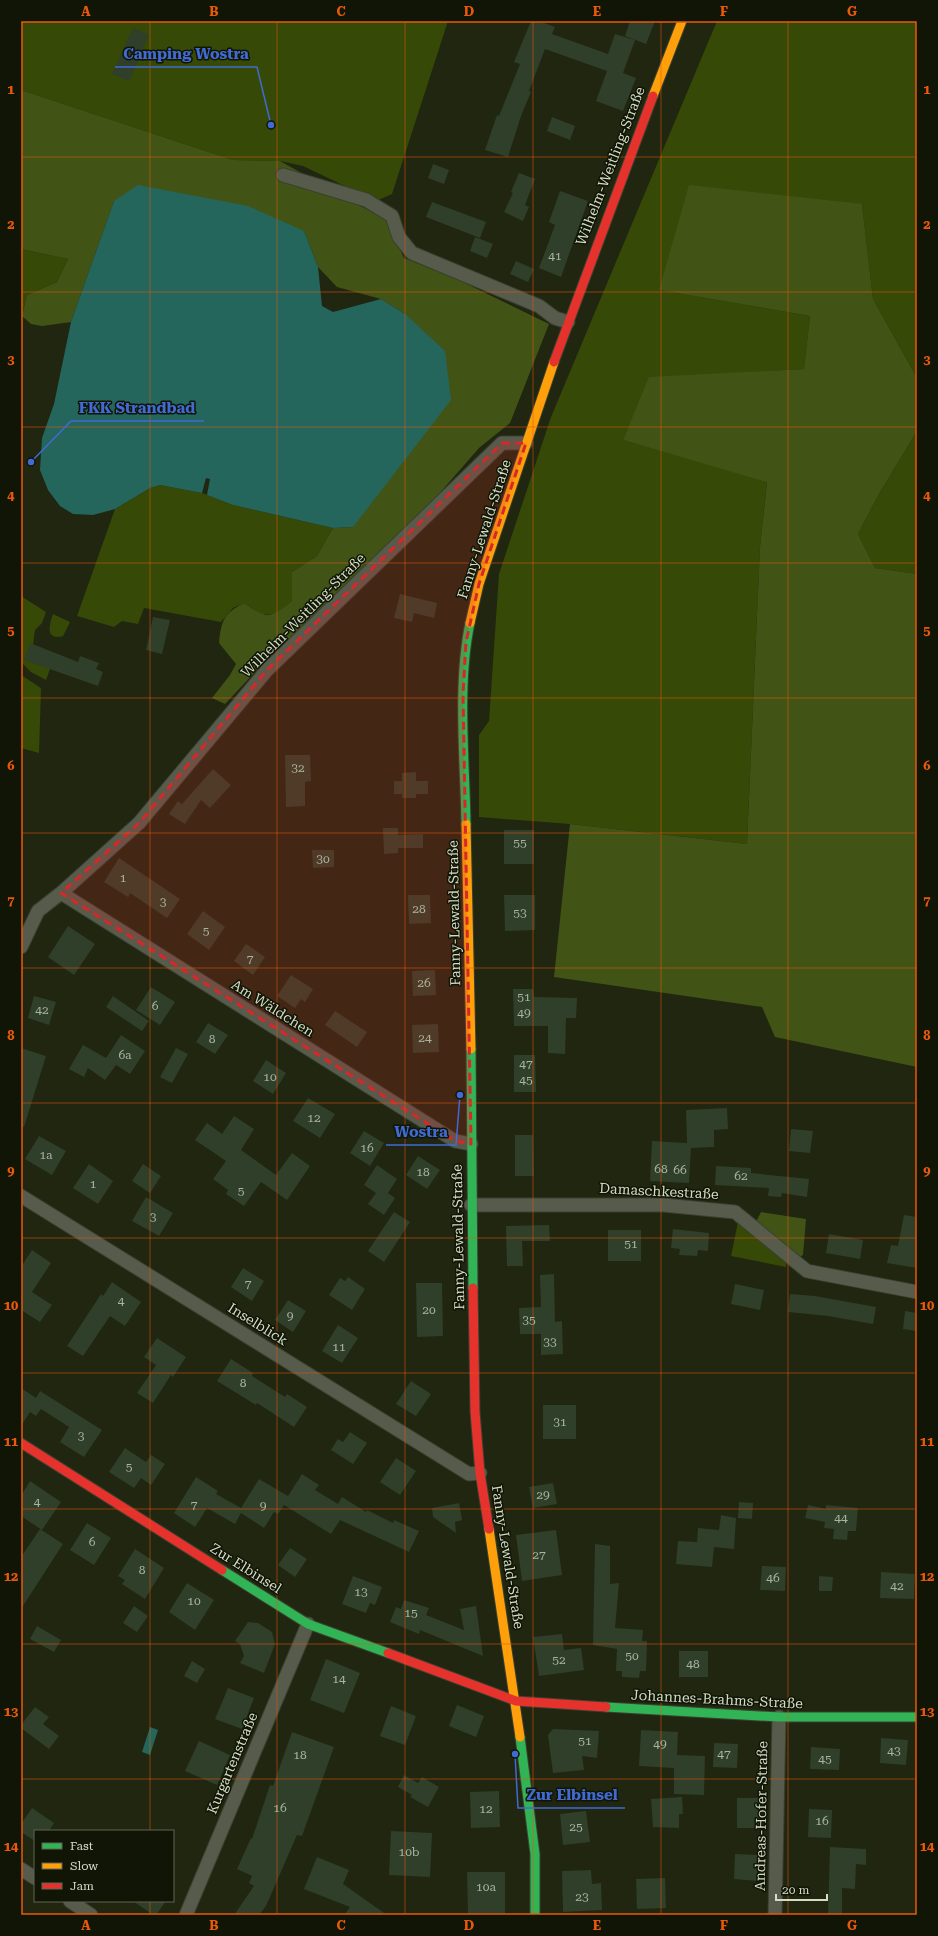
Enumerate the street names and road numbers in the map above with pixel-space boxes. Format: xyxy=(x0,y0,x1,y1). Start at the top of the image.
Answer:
street label: Wilhelm-Weitling-Straße xyxy=(572,84,648,248)
street label: Fanny-Lewald-Straße xyxy=(454,457,514,601)
street label: Wilhelm-Weitling-Straße xyxy=(238,549,369,680)
street label: Fanny-Lewald-Straße xyxy=(445,840,463,986)
street label: Am Wäldchen xyxy=(229,976,317,1040)
street label: Fanny-Lewald-Straße xyxy=(449,1164,467,1310)
street label: Damaschkestraße xyxy=(599,1180,719,1202)
street label: Inselblick xyxy=(225,1299,291,1349)
street label: Fanny-Lewald-Straße xyxy=(489,1484,527,1630)
street label: Zur Elbinsel xyxy=(207,1540,285,1597)
street label: Johannes-Brahms-Straße xyxy=(631,1687,804,1712)
street label: Kurgartenstraße xyxy=(203,1710,261,1816)
street label: Andreas-Hofer-Straße xyxy=(752,1741,770,1891)

